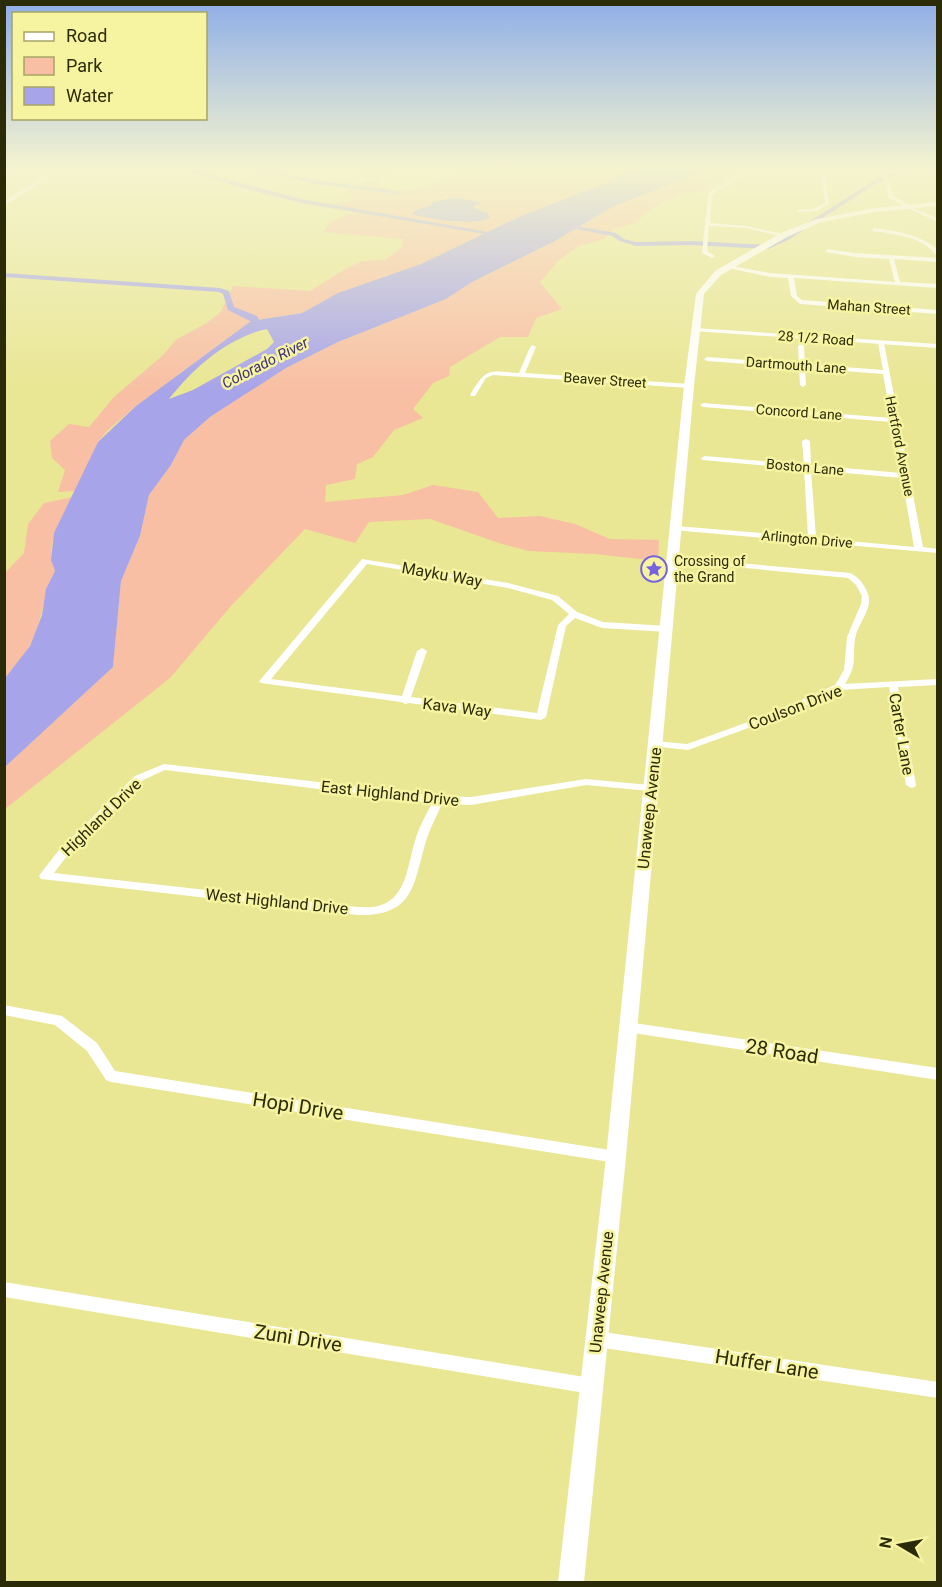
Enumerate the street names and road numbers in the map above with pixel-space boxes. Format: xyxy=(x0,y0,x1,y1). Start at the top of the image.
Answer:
street label: Mahan Street xyxy=(827,296,912,318)
street label: 28 1/2 Road xyxy=(777,327,855,349)
street label: Dartmouth Lane xyxy=(745,354,847,376)
street label: Beaver Street xyxy=(563,369,647,391)
street label: Hartford Avenue xyxy=(882,394,918,498)
street label: Concord Lane xyxy=(755,401,843,423)
street label: Boston Lane xyxy=(766,456,844,478)
street label: Arlington Drive xyxy=(761,527,853,551)
street label: Mayku Way xyxy=(400,558,484,591)
street label: Coulson Drive xyxy=(746,681,845,734)
street label: Carter Lane xyxy=(885,692,918,776)
street label: Kava Way xyxy=(422,694,493,721)
street label: Unaweep Avenue xyxy=(634,746,665,870)
street label: Highland Drive xyxy=(58,775,145,860)
street label: East Highland Drive xyxy=(320,777,460,810)
street label: West Highland Drive xyxy=(205,885,349,918)
street label: 28 Road xyxy=(744,1033,820,1069)
street label: Hopi Drive xyxy=(251,1087,345,1125)
street label: Unaweep Avenue xyxy=(586,1230,617,1354)
street label: Zuni Drive xyxy=(252,1319,344,1357)
street label: Huffer Lane xyxy=(713,1344,821,1384)

